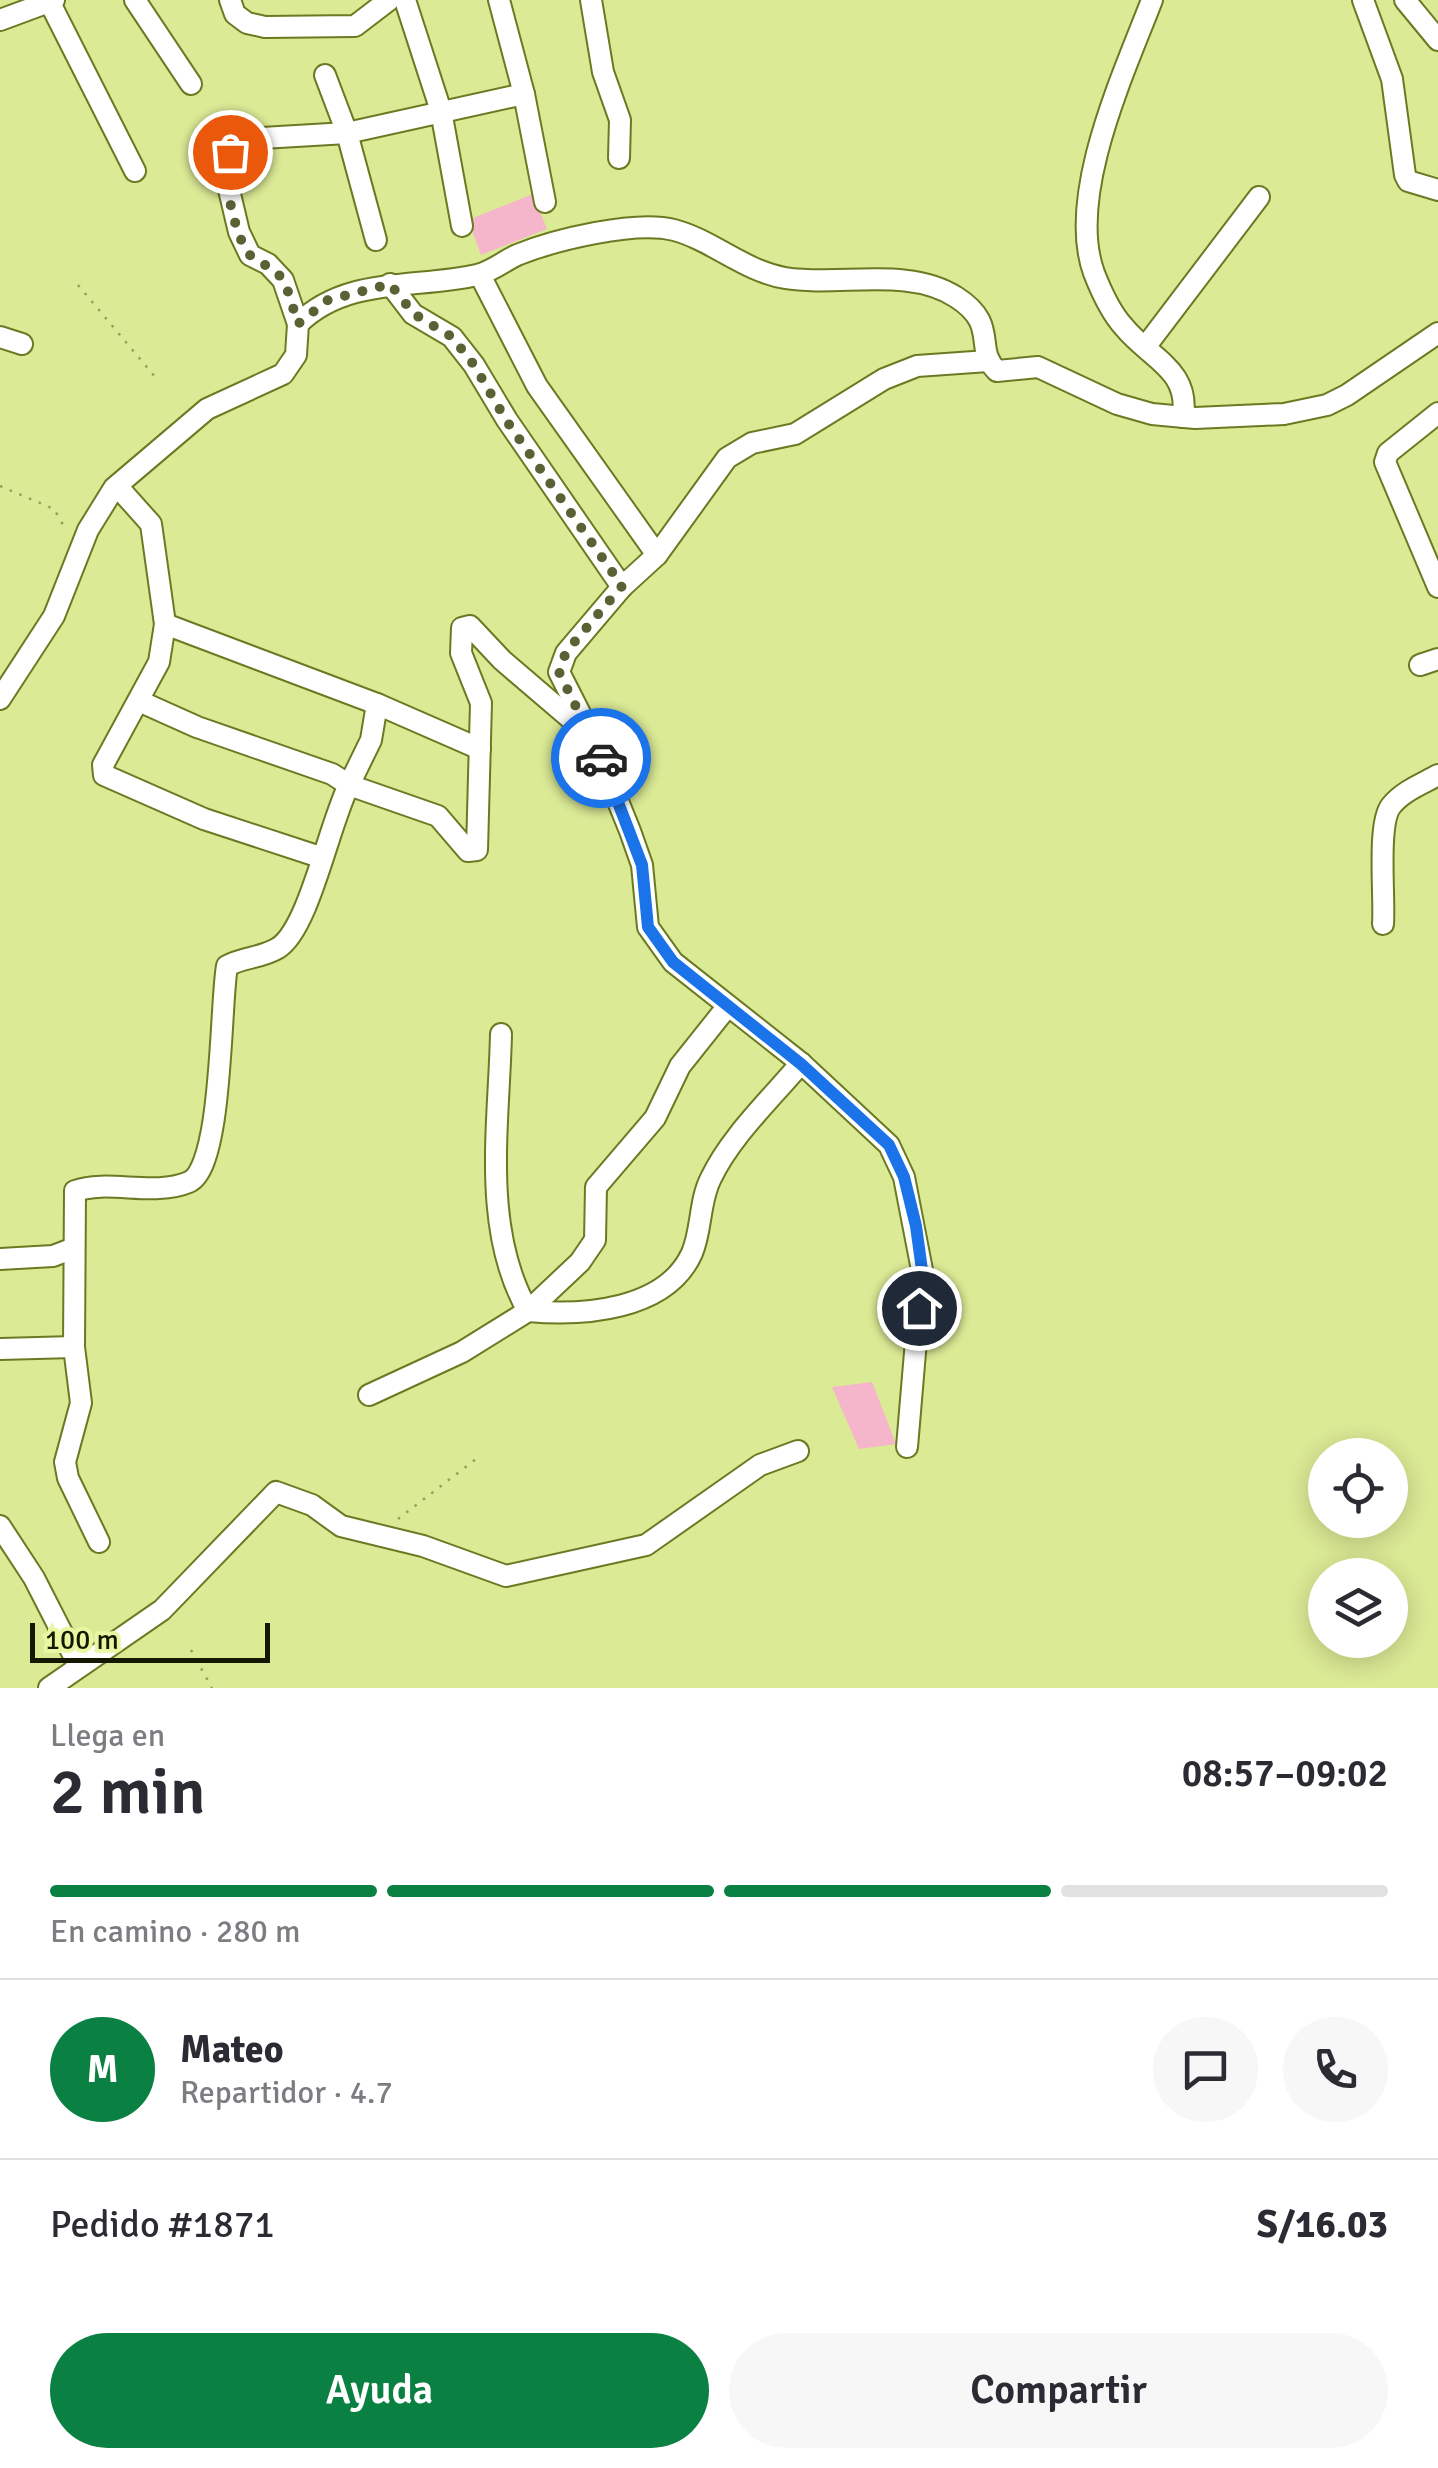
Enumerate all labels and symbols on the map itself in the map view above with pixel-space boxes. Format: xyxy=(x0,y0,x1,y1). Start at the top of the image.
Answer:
pin xyxy=(188,110,273,195)
courier xyxy=(551,708,651,808)
pin xyxy=(877,1266,962,1351)
scale bar xyxy=(30,1618,270,1662)

